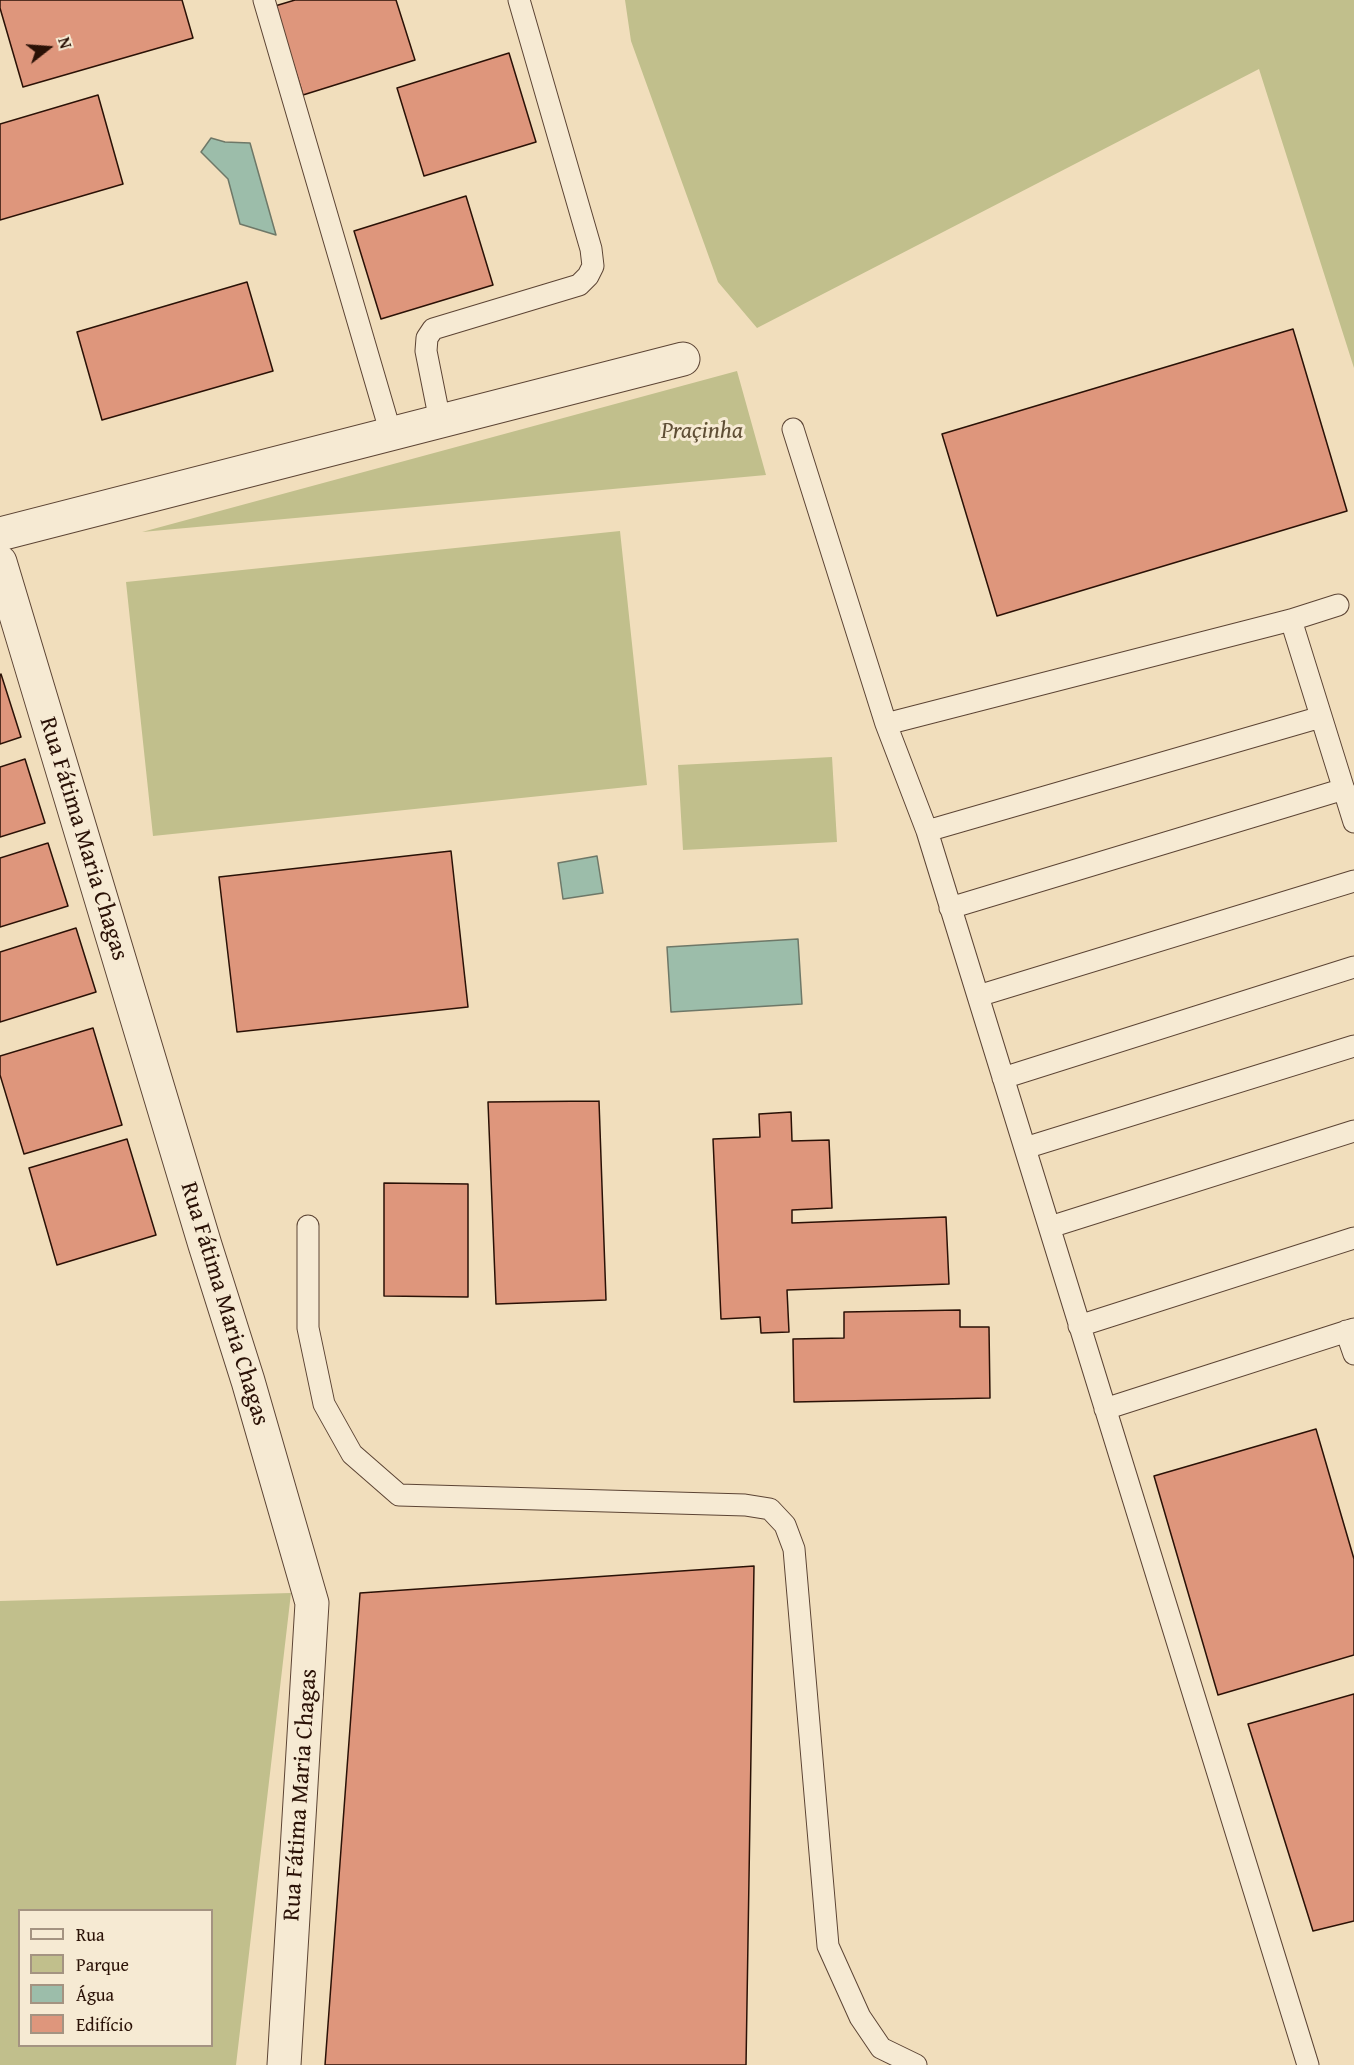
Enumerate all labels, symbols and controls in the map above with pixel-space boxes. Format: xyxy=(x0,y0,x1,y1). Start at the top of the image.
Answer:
north arrow xyxy=(18,18,78,78)
text: N xyxy=(52,34,78,51)
park label: Praçinha xyxy=(661,418,743,446)
street label: Rua Fátima Maria Chagas xyxy=(32,714,134,964)
street label: Rua Fátima Maria Chagas xyxy=(173,1179,275,1429)
street label: Rua Fátima Maria Chagas xyxy=(278,1668,324,1922)
legend xyxy=(18,1909,213,2047)
text: Rua xyxy=(76,1921,105,1948)
text: Parque xyxy=(76,1951,129,1978)
text: Água xyxy=(76,1981,114,2008)
text: Edifício xyxy=(76,2011,133,2038)

